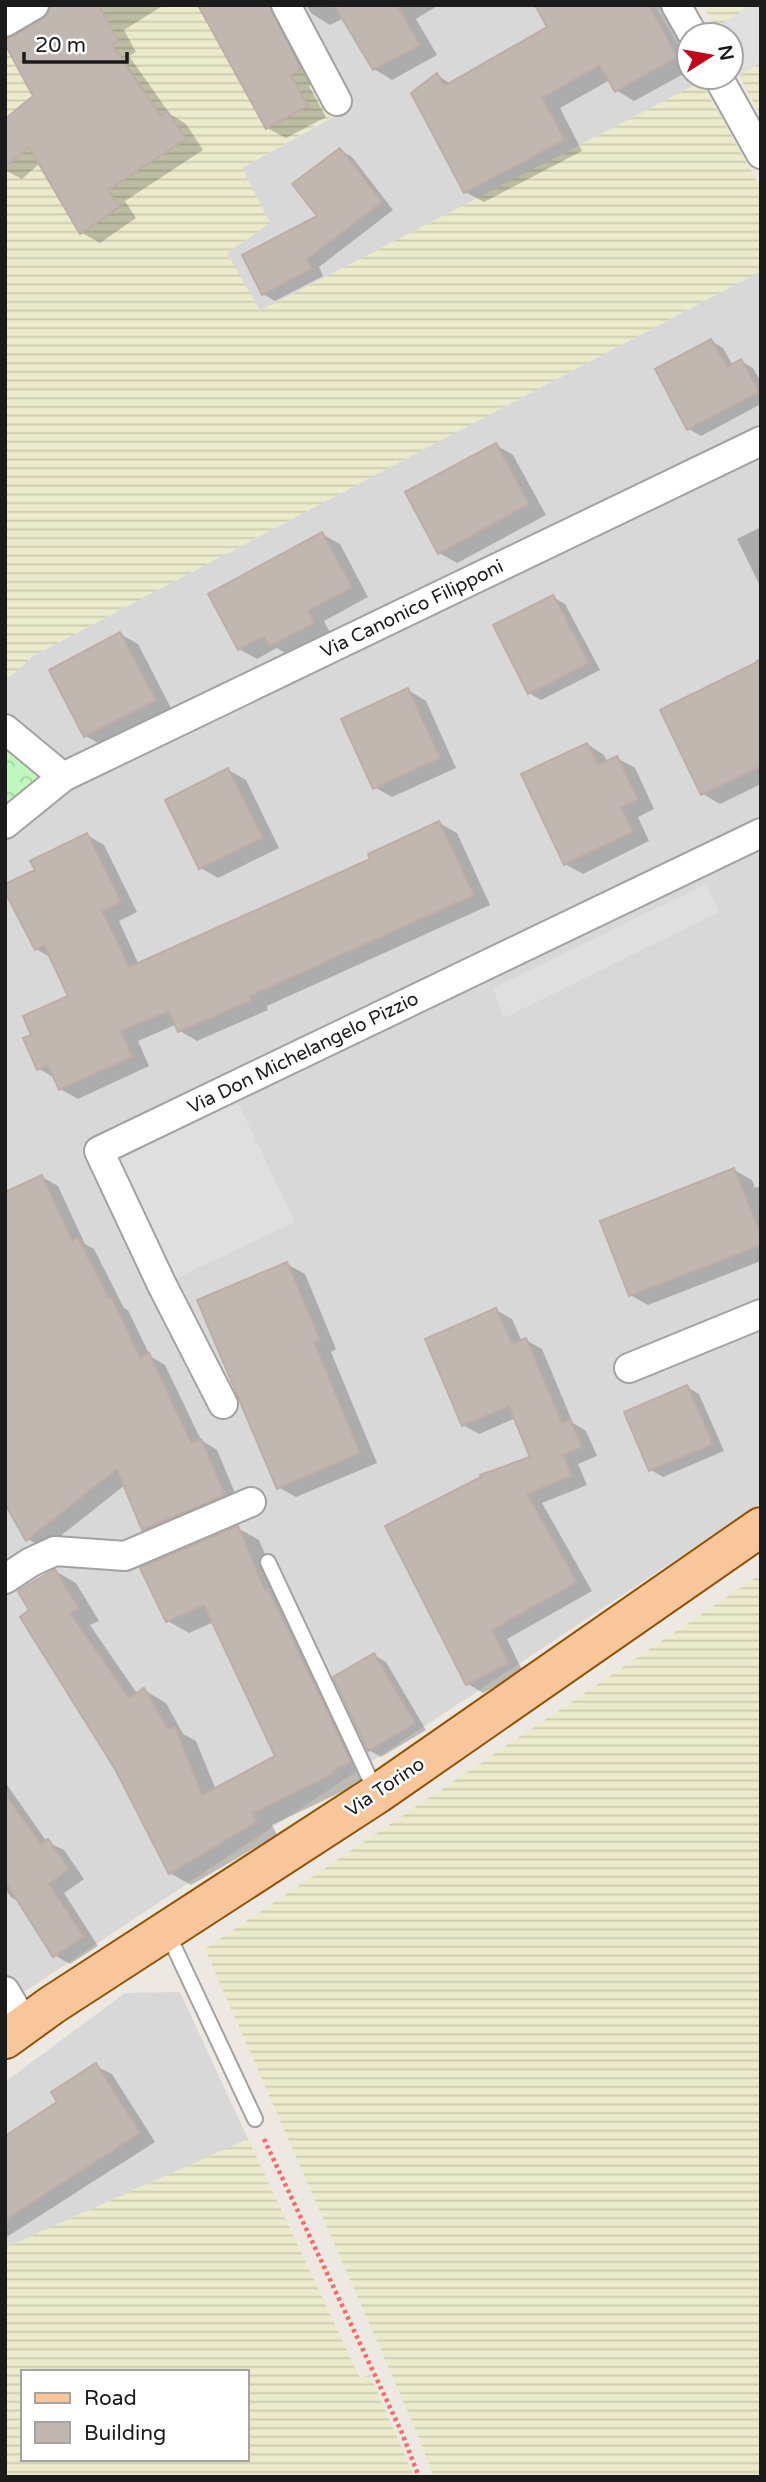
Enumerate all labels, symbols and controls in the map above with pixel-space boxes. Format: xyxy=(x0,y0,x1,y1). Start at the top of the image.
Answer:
scale bar xyxy=(24,21,128,65)
north arrow xyxy=(675,21,745,91)
text: 20 m xyxy=(35,33,86,58)
text: N xyxy=(713,43,738,63)
street label: Via Canonico Filipponi xyxy=(317,555,507,663)
street label: Via Don Michelangelo Pizzio xyxy=(184,987,422,1119)
street label: Via Torino xyxy=(341,1753,429,1821)
legend xyxy=(21,2370,248,2461)
text: Road xyxy=(84,2386,137,2411)
text: Building xyxy=(84,2421,166,2446)

